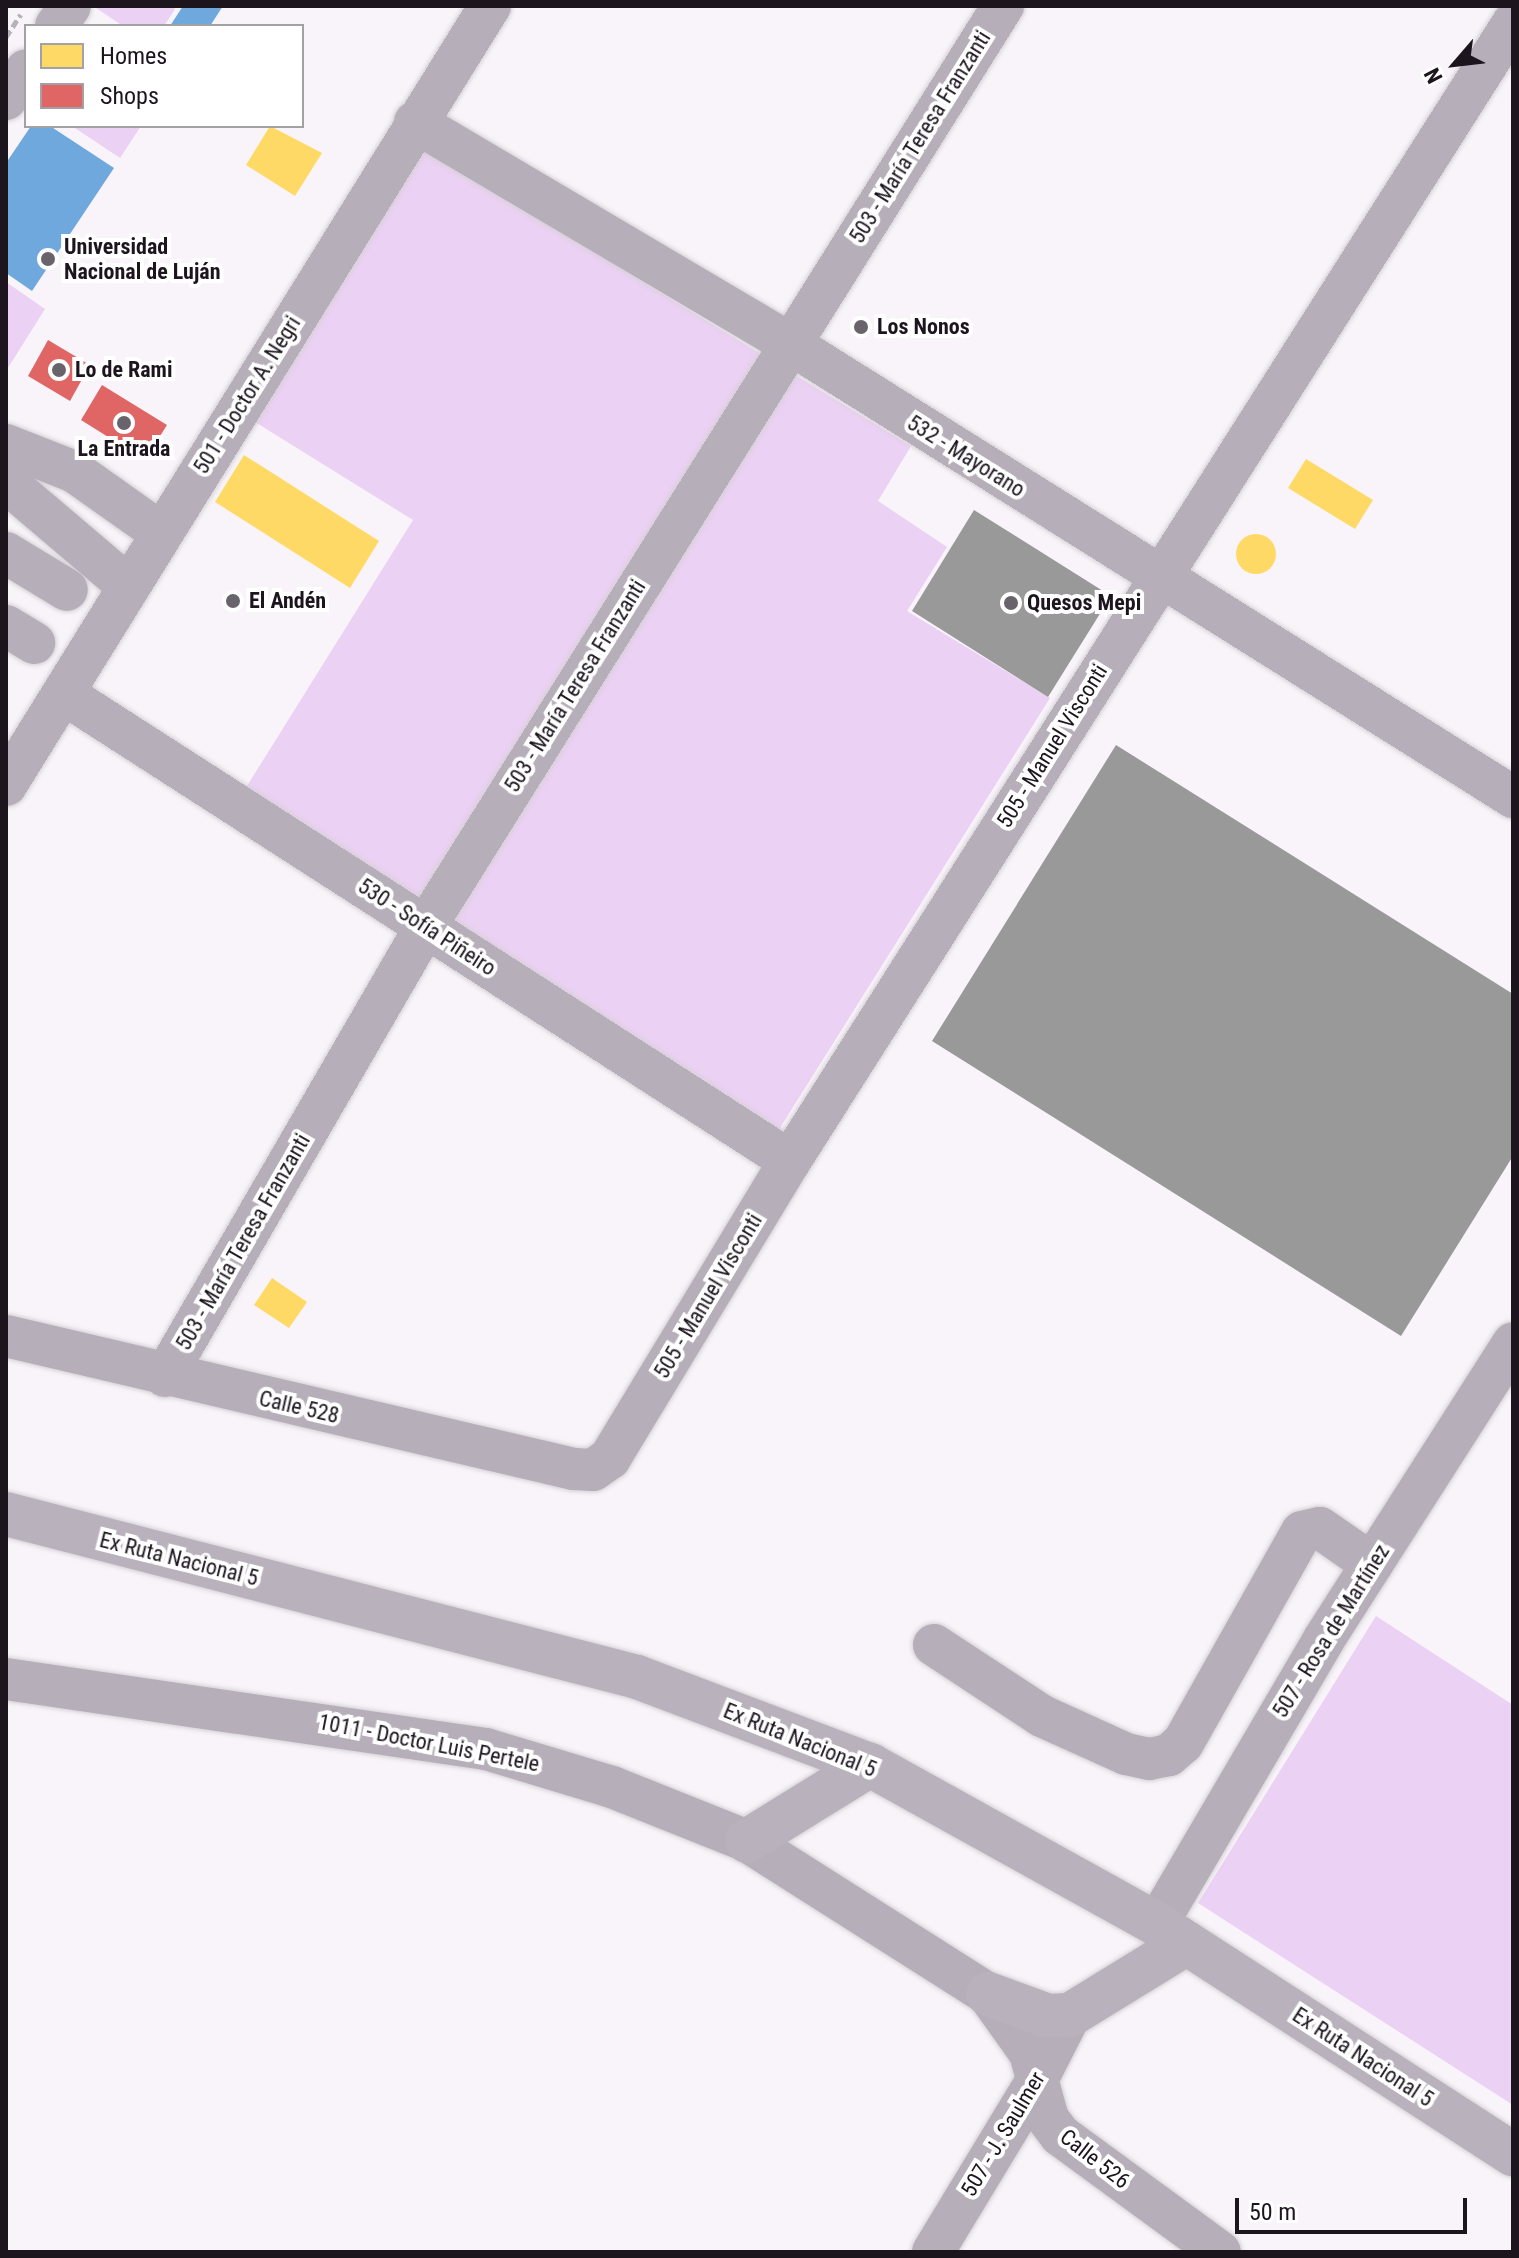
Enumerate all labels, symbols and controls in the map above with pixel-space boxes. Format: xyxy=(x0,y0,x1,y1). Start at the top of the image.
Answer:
legend xyxy=(24,24,304,128)
north arrow xyxy=(1415,24,1495,104)
street label: 503 - María Teresa Franzanti xyxy=(844,26,996,248)
text: Homes xyxy=(100,42,167,70)
text: N xyxy=(1419,64,1448,87)
text: Shops xyxy=(100,82,159,110)
place label: Universidad Nacional de Luján xyxy=(64,233,221,284)
marker: Universidad Nacional de Luján xyxy=(39,250,57,268)
street label: 501 - Doctor A. Negri xyxy=(188,311,306,479)
place label: Los Nonos xyxy=(877,314,970,340)
marker: Los Nonos xyxy=(852,318,870,336)
place label: Lo de Rami xyxy=(75,357,172,383)
marker: Lo de Rami xyxy=(50,361,68,379)
street label: 532 - Mayorano xyxy=(902,409,1030,503)
marker: La Entrada xyxy=(115,414,133,432)
place label: La Entrada xyxy=(78,436,170,462)
street label: 503 - María Teresa Franzanti xyxy=(499,575,651,797)
place label: El Andén xyxy=(249,588,326,614)
place label: Quesos Mepi xyxy=(1027,590,1141,616)
marker: El Andén xyxy=(224,592,242,610)
marker: Quesos Mepi xyxy=(1002,594,1020,612)
street label: 505 - Manuel Visconti xyxy=(991,659,1113,833)
street label: 530 - Sofía Piñeiro xyxy=(353,873,501,981)
street label: 503 - María Teresa Franzanti xyxy=(170,1129,316,1355)
street label: 505 - Manuel Visconti xyxy=(648,1209,768,1383)
street label: Calle 528 xyxy=(257,1385,341,1429)
street label: Ex Ruta Nacional 5 xyxy=(97,1527,261,1591)
street label: 507 - Rosa de Martínez xyxy=(1267,1539,1395,1723)
street label: Ex Ruta Nacional 5 xyxy=(720,1697,880,1783)
street label: 1011 - Doctor Luis Pertele xyxy=(316,1709,542,1777)
street label: Ex Ruta Nacional 5 xyxy=(1288,2002,1438,2112)
street label: 507 - J. Saulmer xyxy=(955,2067,1051,2201)
street label: Calle 526 xyxy=(1055,2124,1135,2194)
scale bar xyxy=(1239,2182,1471,2232)
text: 50 m xyxy=(1249,2198,1296,2226)

